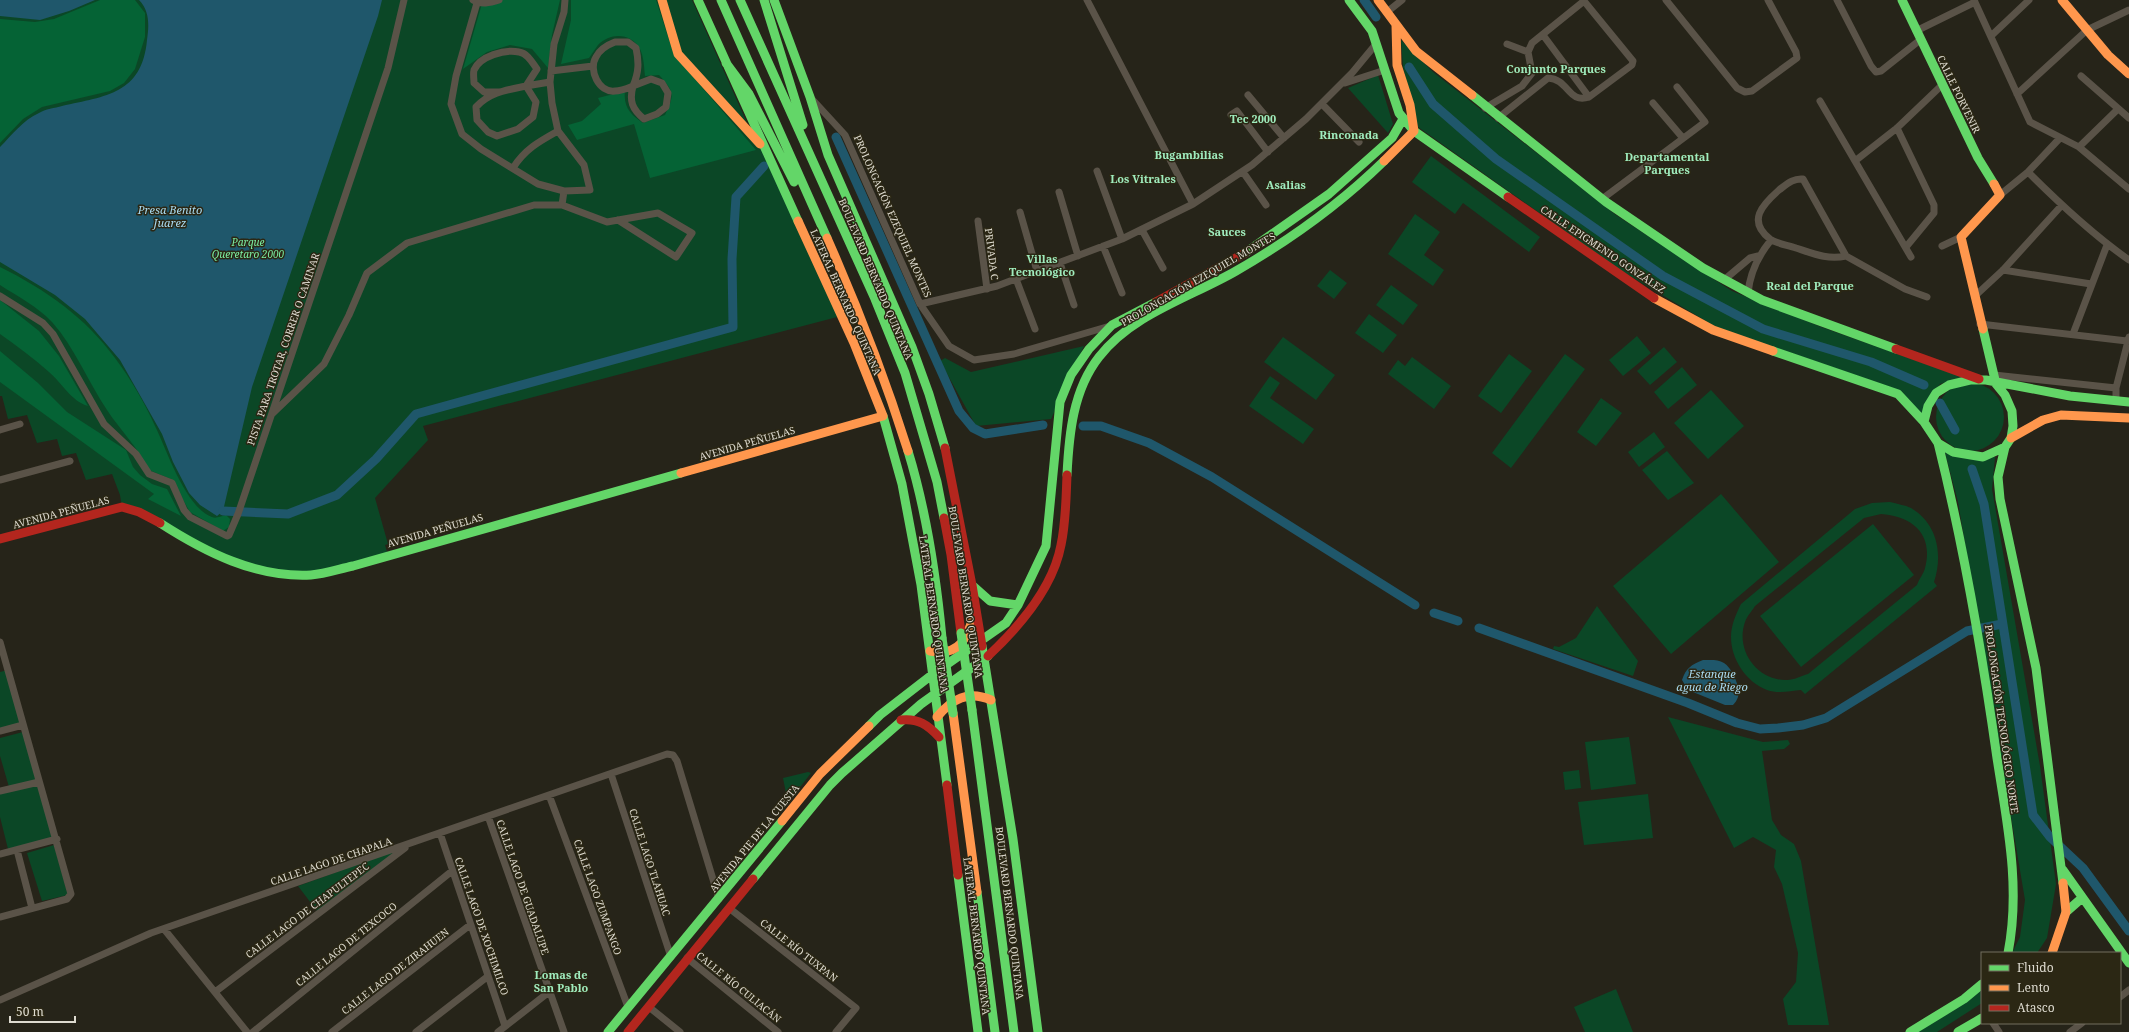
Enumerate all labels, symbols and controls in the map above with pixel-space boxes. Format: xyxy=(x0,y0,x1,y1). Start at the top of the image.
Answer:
street label: CALLE PORVENIR xyxy=(1934,53,1984,136)
district label: Conjunto Parques xyxy=(1506,61,1606,76)
district label: Tec 2000 xyxy=(1230,111,1276,126)
district label: Rinconada xyxy=(1319,127,1379,142)
street label: PROLONGACIÓN EZEQUIEL MONTES xyxy=(851,133,935,299)
district label: Bugambilias xyxy=(1155,147,1223,162)
district label: Departamental Parques xyxy=(1625,149,1709,177)
district label: Los Vitrales xyxy=(1110,171,1176,186)
district label: Asalias xyxy=(1266,177,1306,192)
street label: BOULEVARD BERNARDO QUINTANA xyxy=(836,196,917,363)
water label: Presa Benito Juarez xyxy=(137,202,202,230)
street label: CALLE EPIGMENIO GONZÁLEZ xyxy=(1538,202,1668,296)
district label: Sauces xyxy=(1208,224,1246,239)
street label: LATERAL BERNARDO QUINTANA xyxy=(807,227,885,378)
street label: PRIVADA C xyxy=(982,227,1002,281)
street label: PROLONGACIÓN EZEQUIEL MONTES xyxy=(1118,229,1278,329)
park label: Parque Queretaro 2000 xyxy=(212,235,285,261)
street label: PISTA PARA TROTAR, CORRER O CAMINAR xyxy=(243,251,323,447)
district label: Villas Tecnológico xyxy=(1009,251,1075,279)
district label: Real del Parque xyxy=(1766,278,1854,293)
street label: AVENIDA PEÑUELAS xyxy=(697,423,797,463)
street label: AVENIDA PEÑUELAS xyxy=(11,492,111,532)
street label: BOULEVARD BERNARDO QUINTANA xyxy=(945,505,987,680)
street label: AVENIDA PEÑUELAS xyxy=(385,510,485,550)
street label: LATERAL BERNARDO QUINTANA xyxy=(916,535,952,694)
street label: PROLONGACIÓN TECNOLÓGICO NORTE xyxy=(1982,624,2022,814)
water label: Estanque agua de Riego xyxy=(1676,666,1748,694)
street label: AVENIDA PIE DE LA CUESTA xyxy=(706,780,803,895)
street label: CALLE LAGO TLAHUAC xyxy=(626,807,674,917)
street label: CALLE LAGO DE GUADALUPE xyxy=(493,818,553,956)
street label: BOULEVARD BERNARDO QUINTANA xyxy=(992,826,1028,1001)
street label: CALLE LAGO DE CHAPALA xyxy=(268,833,395,888)
street label: CALLE LAGO ZUMPANGO xyxy=(571,837,625,957)
street label: CALLE LAGO DE XOCHIMILCO xyxy=(452,855,512,997)
street label: LATERAL BERNARDO QUINTANA xyxy=(960,856,994,1016)
street label: CALLE LAGO DE CHAPULTEPEC xyxy=(242,859,372,961)
street label: CALLE LAGO DE TEXCOCO xyxy=(292,899,400,989)
street label: CALLE RÍO TUXPAN xyxy=(757,915,841,985)
street label: CALLE LAGO DE ZIRAHUEN xyxy=(338,924,452,1017)
street label: CALLE RÍO CULIACÁN xyxy=(694,948,785,1026)
legend xyxy=(1981,952,2121,1024)
text: Fluido xyxy=(2017,959,2054,976)
district label: Lomas de San Pablo xyxy=(534,967,589,995)
text: Lento xyxy=(2017,979,2050,996)
scale bar xyxy=(10,998,75,1024)
text: Atasco xyxy=(2017,999,2055,1016)
text: 50 m xyxy=(16,1003,44,1020)

